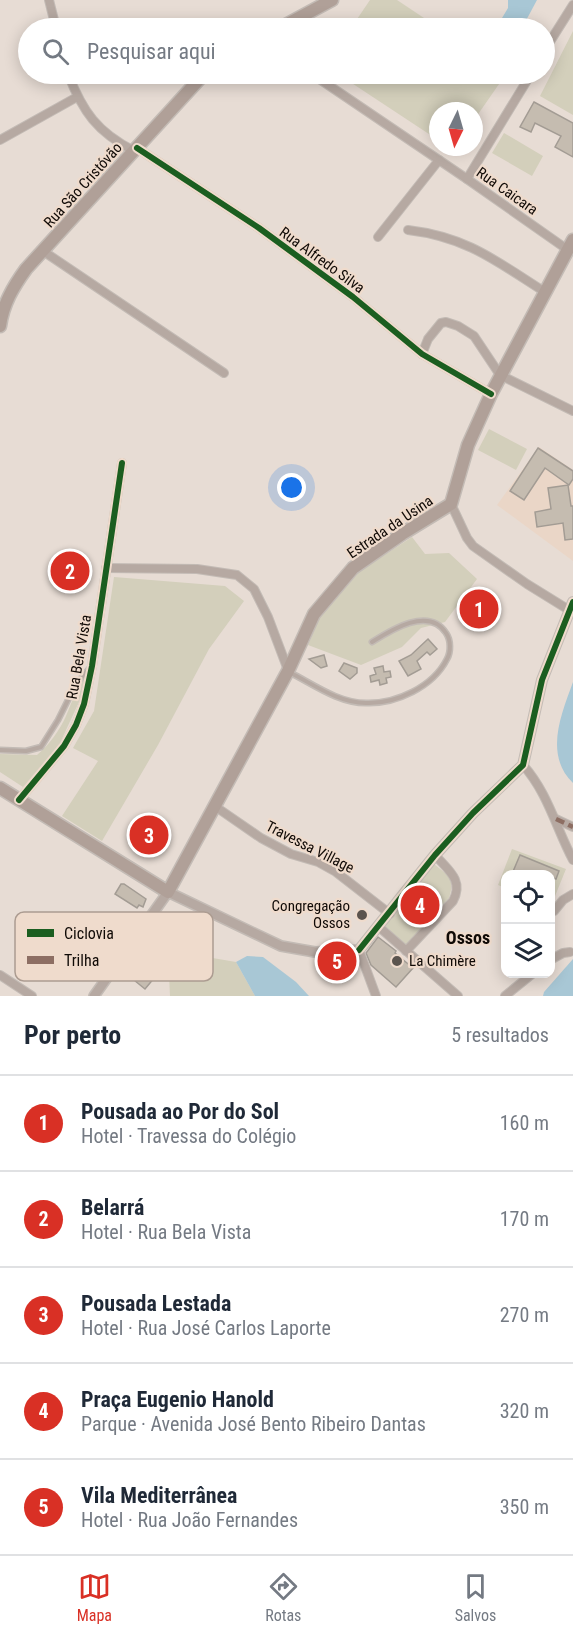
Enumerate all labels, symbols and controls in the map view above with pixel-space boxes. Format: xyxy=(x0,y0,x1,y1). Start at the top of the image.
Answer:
search box xyxy=(18,18,555,84)
icon: search xyxy=(39,35,72,68)
text: Pesquisar aqui xyxy=(87,39,216,64)
north arrow xyxy=(429,102,483,156)
street label: Rua São Cristóvão xyxy=(40,139,126,231)
street label: Rua Caicara xyxy=(473,163,541,219)
street label: Rua Alfredo Silva xyxy=(276,223,368,297)
your location xyxy=(277,473,306,502)
street label: Estrada da Usina xyxy=(344,492,436,562)
pin: 2 xyxy=(50,548,90,594)
pin: 1 xyxy=(460,586,498,632)
street label: Rua Bela Vista xyxy=(63,613,95,701)
pin: 3 xyxy=(130,812,168,858)
street label: Travessa Village xyxy=(263,817,357,877)
map controls xyxy=(501,870,555,978)
button: locate xyxy=(501,870,555,924)
pin: 4 xyxy=(400,882,440,928)
place label: Congregação Ossos xyxy=(272,897,350,932)
marker: Congregação Ossos xyxy=(355,908,369,922)
legend xyxy=(15,912,213,981)
text: Ciclovia xyxy=(64,924,114,943)
button: layers xyxy=(501,924,555,978)
district label: Ossos xyxy=(446,927,490,948)
pin: 5 xyxy=(318,938,356,984)
text: Trilha xyxy=(64,951,99,970)
place label: La Chimère xyxy=(409,952,476,970)
marker: La Chimère xyxy=(390,954,404,968)
text: Por perto xyxy=(24,1020,121,1050)
text: 5 resultados xyxy=(451,1023,549,1047)
text: Pousada ao Por do Sol xyxy=(81,1099,279,1124)
text: 1 xyxy=(38,1111,49,1135)
text: 160 m xyxy=(500,1111,549,1135)
text: Hotel · Travessa do Colégio xyxy=(81,1124,296,1148)
text: Belarrá xyxy=(81,1195,144,1220)
text: 2 xyxy=(38,1207,49,1231)
text: 170 m xyxy=(500,1207,549,1231)
text: Hotel · Rua Bela Vista xyxy=(81,1220,251,1244)
text: Pousada Lestada xyxy=(81,1291,231,1316)
text: 3 xyxy=(38,1303,49,1327)
text: 270 m xyxy=(500,1303,549,1327)
text: Hotel · Rua José Carlos Laporte xyxy=(81,1316,331,1340)
text: Praça Eugenio Hanold xyxy=(81,1387,274,1412)
text: 4 xyxy=(38,1399,49,1423)
text: 320 m xyxy=(500,1399,549,1423)
text: Parque · Avenida José Bento Ribeiro Dantas xyxy=(81,1412,426,1436)
text: Vila Mediterrânea xyxy=(81,1483,238,1508)
text: 5 xyxy=(38,1495,49,1519)
text: 350 m xyxy=(500,1495,549,1519)
text: Hotel · Rua João Fernandes xyxy=(81,1508,298,1532)
tab: Mapa xyxy=(77,1570,112,1625)
tab: Rotas xyxy=(265,1570,301,1625)
tab: Salvos xyxy=(455,1570,496,1625)

